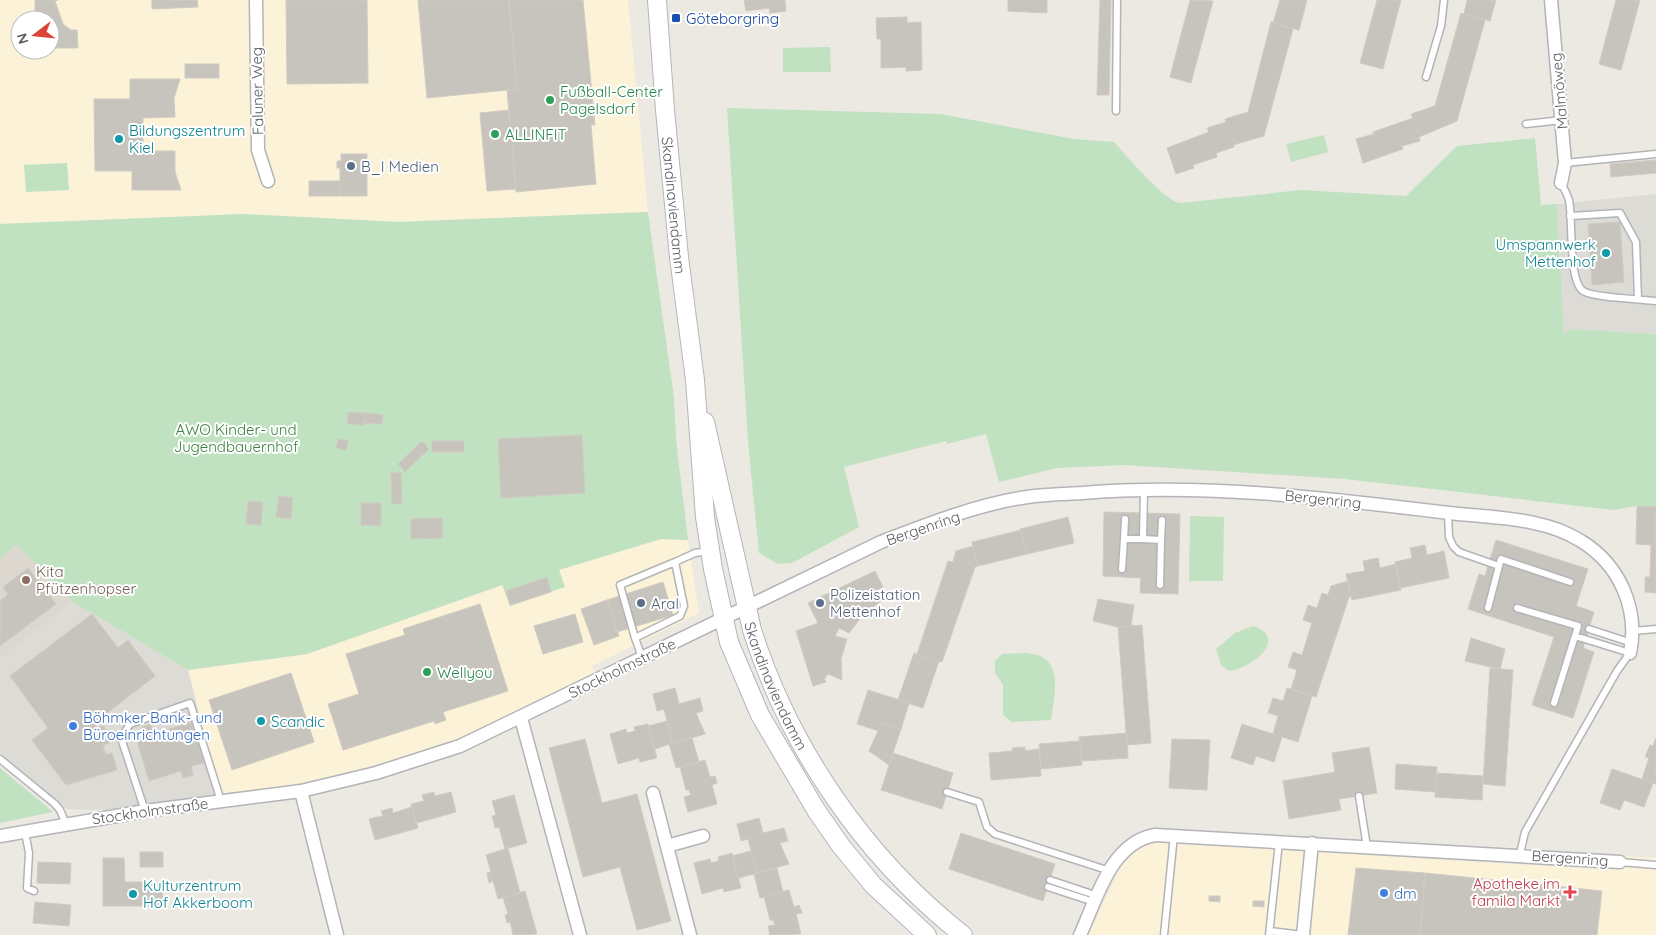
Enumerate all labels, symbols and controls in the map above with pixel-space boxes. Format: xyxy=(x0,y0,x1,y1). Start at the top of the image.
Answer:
place label: Göteborgring xyxy=(686,9,779,28)
north arrow xyxy=(10,10,60,60)
marker: Göteborgring xyxy=(670,12,682,24)
text: N xyxy=(12,31,33,46)
street label: Faluner Weg xyxy=(247,47,267,135)
street label: Malmöweg xyxy=(1546,52,1572,130)
place label: Fußball-Center Pagelsdorf xyxy=(560,82,663,118)
marker: Fußball-Center Pagelsdorf xyxy=(544,94,556,106)
place label: Bildungszentrum Kiel xyxy=(129,121,245,157)
place label: ALLINFIT xyxy=(505,125,567,144)
marker: ALLINFIT xyxy=(489,128,501,140)
marker: Bildungszentrum Kiel xyxy=(113,133,125,145)
street label: Skandinaviendamm xyxy=(658,136,691,275)
place label: B_I Medien xyxy=(361,157,439,176)
marker: B_I Medien xyxy=(345,160,357,172)
place label: Umspannwerk Mettenhof xyxy=(1496,235,1597,271)
marker: Umspannwerk Mettenhof xyxy=(1600,247,1612,259)
park label: AWO Kinder- und Jugendbauernhof xyxy=(174,420,299,456)
street label: Bergenring xyxy=(1284,486,1362,512)
street label: Bergenring xyxy=(884,506,962,550)
place label: Kita Pfützenhopser xyxy=(36,562,136,598)
marker: Kita Pfützenhopser xyxy=(20,574,32,586)
place label: Polizeistation Mettenhof xyxy=(830,585,920,621)
place label: Aral xyxy=(651,594,679,613)
marker: Aral xyxy=(635,597,647,609)
marker: Polizeistation Mettenhof xyxy=(814,597,826,609)
street label: Skandinaviendamm xyxy=(741,620,812,753)
street label: Stockholmstraße xyxy=(565,634,679,702)
place label: Wellyou xyxy=(437,663,492,682)
marker: Wellyou xyxy=(421,666,433,678)
place label: Böhmker Bank- und Büroeinrichtungen xyxy=(83,708,222,744)
place label: Scandic xyxy=(271,712,325,731)
marker: Scandic xyxy=(255,715,267,727)
marker: Böhmker Bank- und Büroeinrichtungen xyxy=(67,720,79,732)
street label: Stockholmstraße xyxy=(91,793,209,829)
street label: Bergenring xyxy=(1531,846,1609,870)
place label: Apotheke im famila Markt xyxy=(1472,874,1560,910)
place label: Kulturzentrum Hof Akkerboom xyxy=(143,876,253,912)
place label: dm xyxy=(1394,884,1417,903)
marker: Apotheke im famila Markt xyxy=(1564,886,1576,898)
marker: dm xyxy=(1378,887,1390,899)
marker: Kulturzentrum Hof Akkerboom xyxy=(127,888,139,900)

